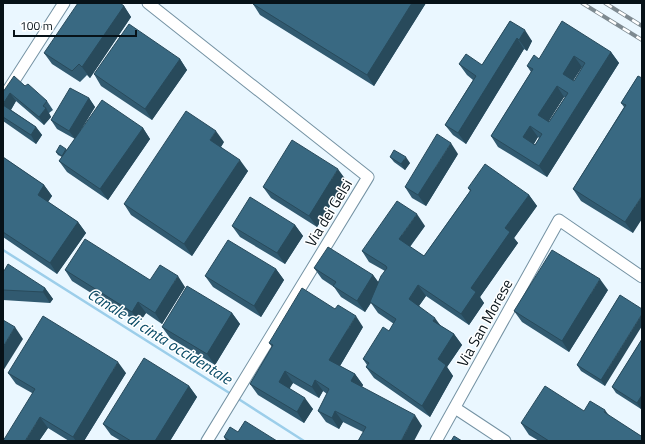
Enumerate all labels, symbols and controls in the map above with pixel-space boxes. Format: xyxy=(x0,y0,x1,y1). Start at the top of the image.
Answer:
scale bar xyxy=(14,12,136,38)
text: 100 m xyxy=(20,16,53,35)
street label: Via dei Gelsi xyxy=(299,174,358,251)
street label: Via San Morese xyxy=(451,275,518,371)
water label: Canale di cinta occidentale xyxy=(83,282,238,391)

